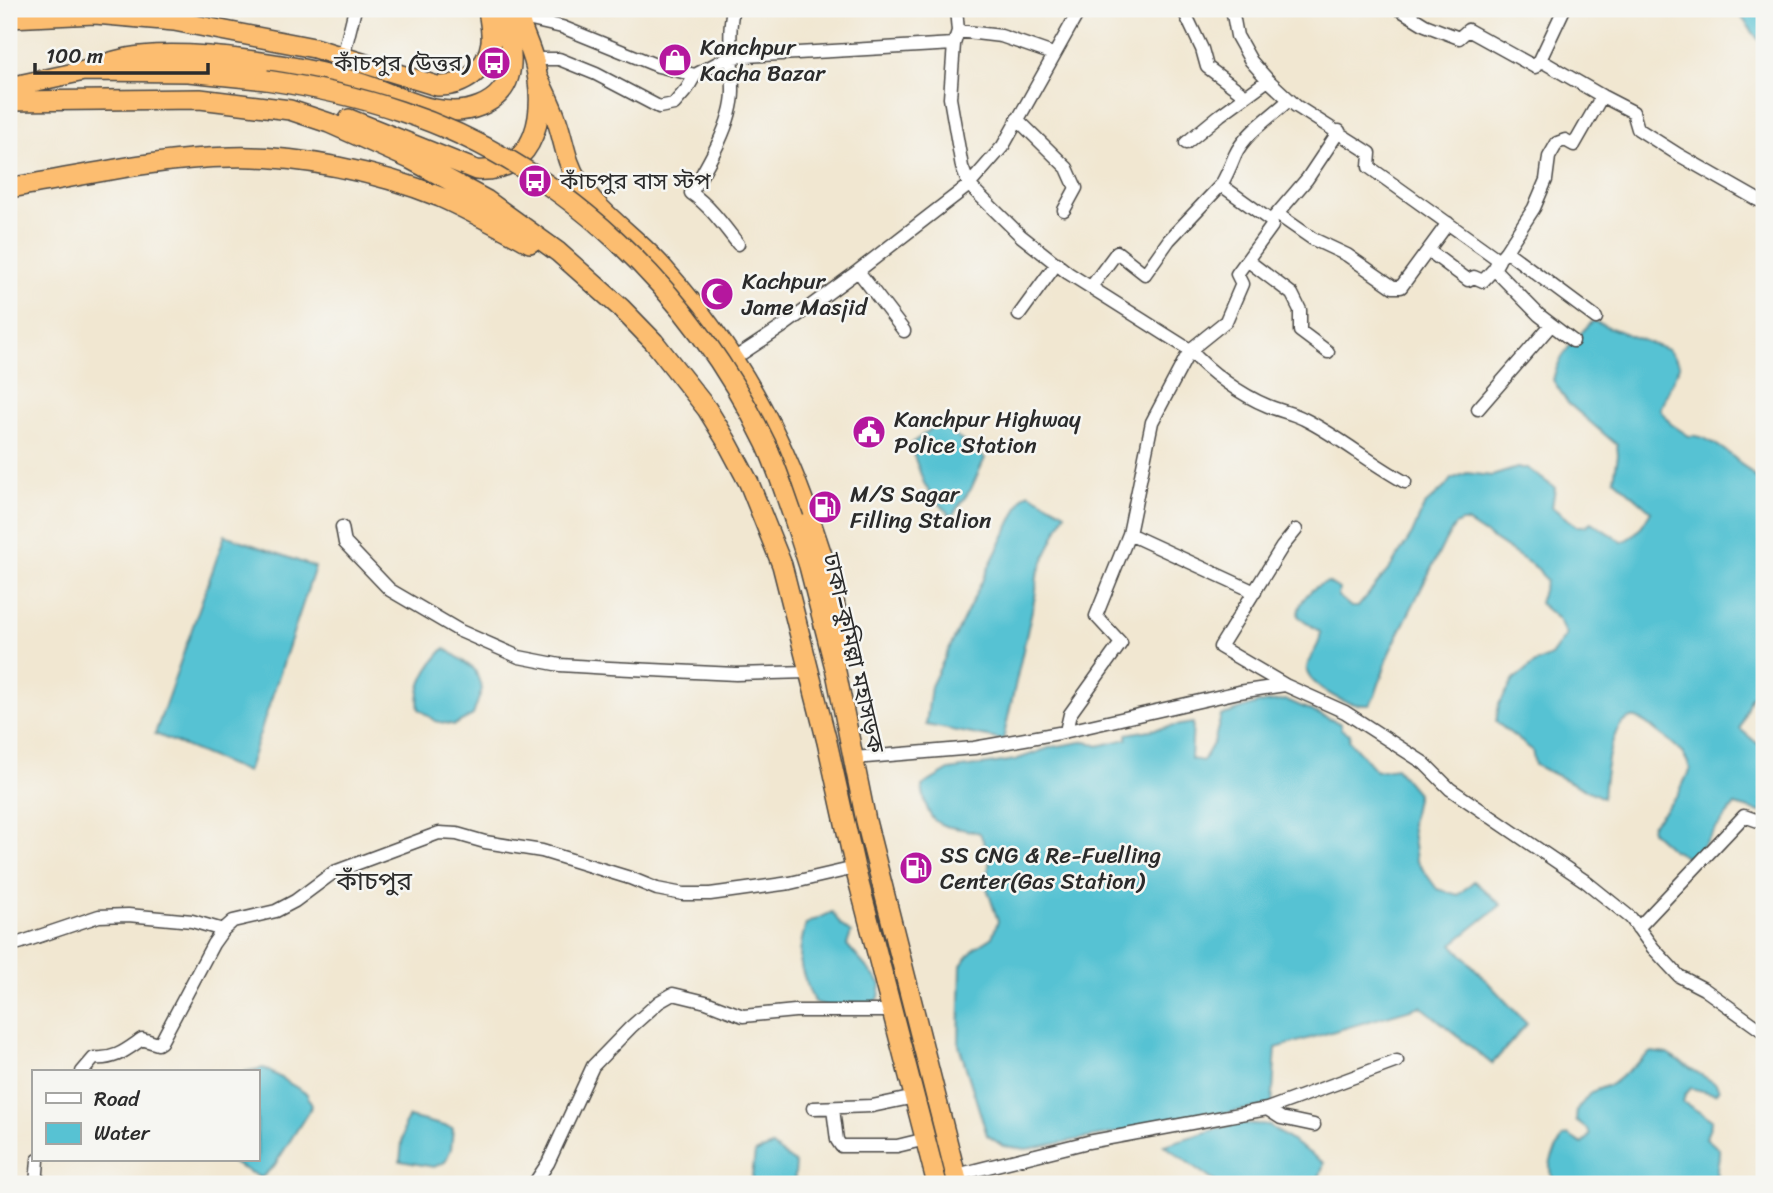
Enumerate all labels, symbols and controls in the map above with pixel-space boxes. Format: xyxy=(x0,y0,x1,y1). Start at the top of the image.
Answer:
place label: Kanchpur Kacha Bazar xyxy=(700,27,826,94)
scale bar xyxy=(35,32,208,76)
text: 100 m xyxy=(46,37,103,75)
shop icon: Kanchpur Kacha Bazar xyxy=(656,41,694,79)
place label: কাঁচপুর (উত্তর) xyxy=(333,43,472,84)
bus stop icon: কাঁচপুর (উত্তর) xyxy=(475,44,513,82)
place label: কাঁচপুর বাস স্টপ xyxy=(559,161,711,202)
bus stop icon: কাঁচপুর বাস স্টপ xyxy=(516,162,554,200)
place label: Kachpur Jame Masjid xyxy=(741,261,869,328)
mosque icon: Kachpur Jame Masjid xyxy=(698,275,736,313)
place label: Kanchpur Highway Police Station xyxy=(894,399,1081,466)
public building icon: Kanchpur Highway Police Station xyxy=(850,413,888,451)
place label: M/S Sagar Filling Stalion xyxy=(850,474,991,541)
fuel station icon: M/S Sagar Filling Stalion xyxy=(806,488,844,526)
street label: ঢাকা–কুমিল্লা মহাসড়ক xyxy=(810,548,897,758)
place label: SS CNG & Re-Fuelling Center(Gas Station) xyxy=(940,835,1162,902)
fuel station icon: SS CNG & Re-Fuelling Center(Gas Station) xyxy=(897,849,935,887)
district label: কাঁচপুর xyxy=(335,858,413,904)
legend xyxy=(32,1070,259,1162)
text: Road xyxy=(94,1080,141,1118)
text: Water xyxy=(94,1114,151,1152)

